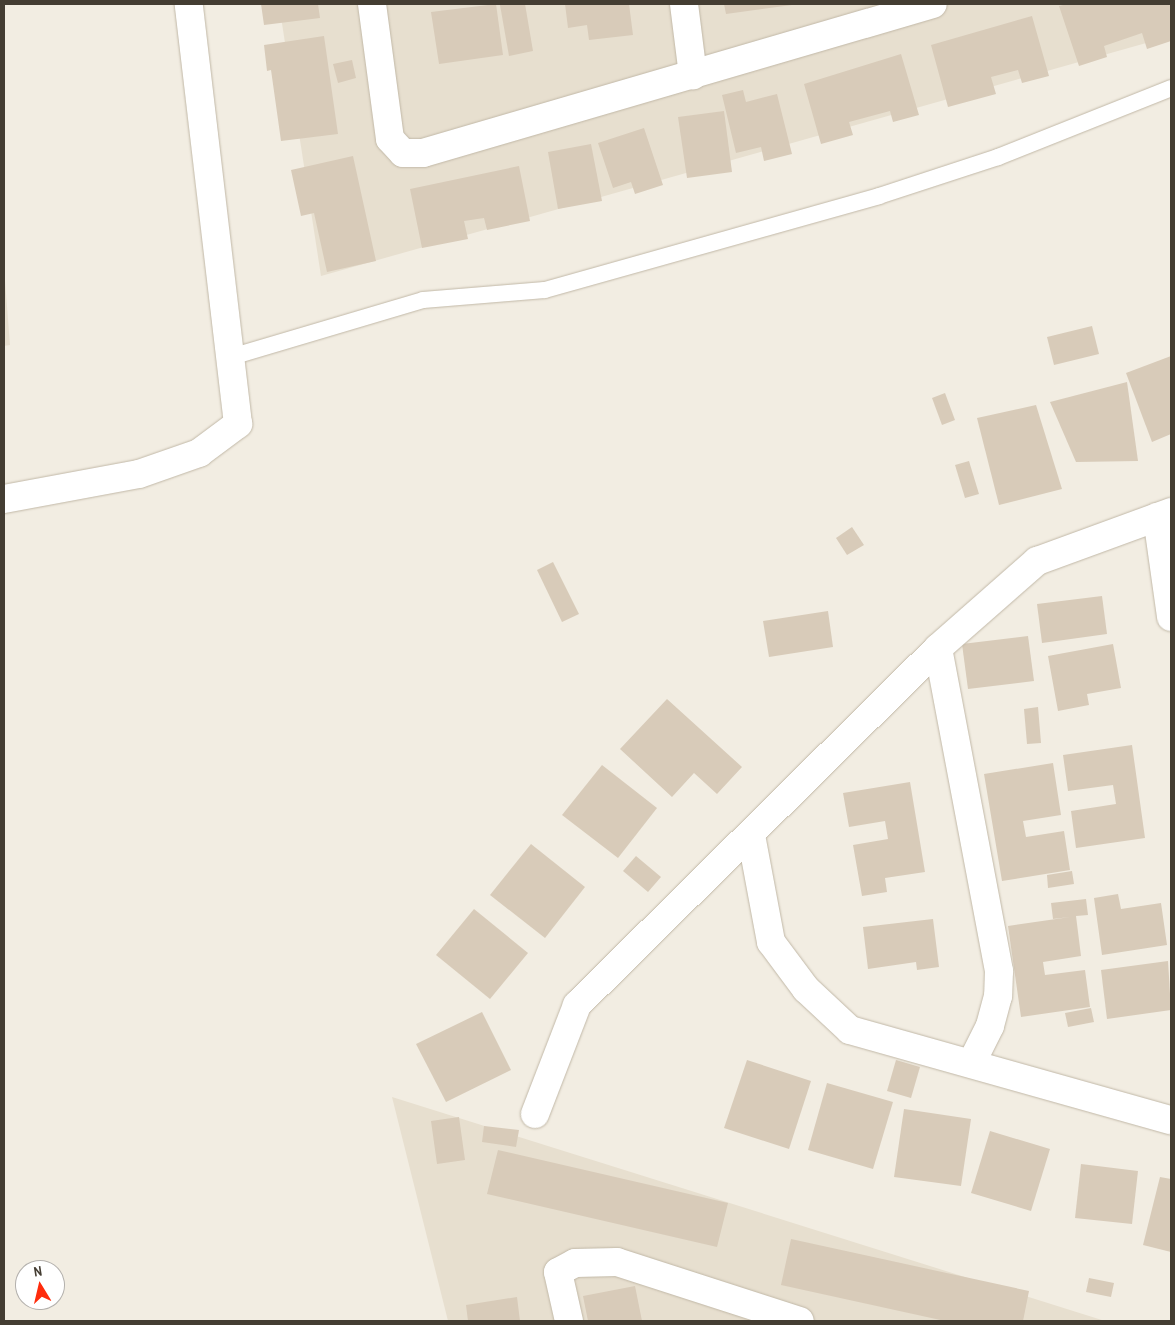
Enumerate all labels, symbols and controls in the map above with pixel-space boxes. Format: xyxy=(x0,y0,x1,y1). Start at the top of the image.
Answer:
north arrow xyxy=(15,1260,65,1310)
text: N xyxy=(32,1262,43,1281)

